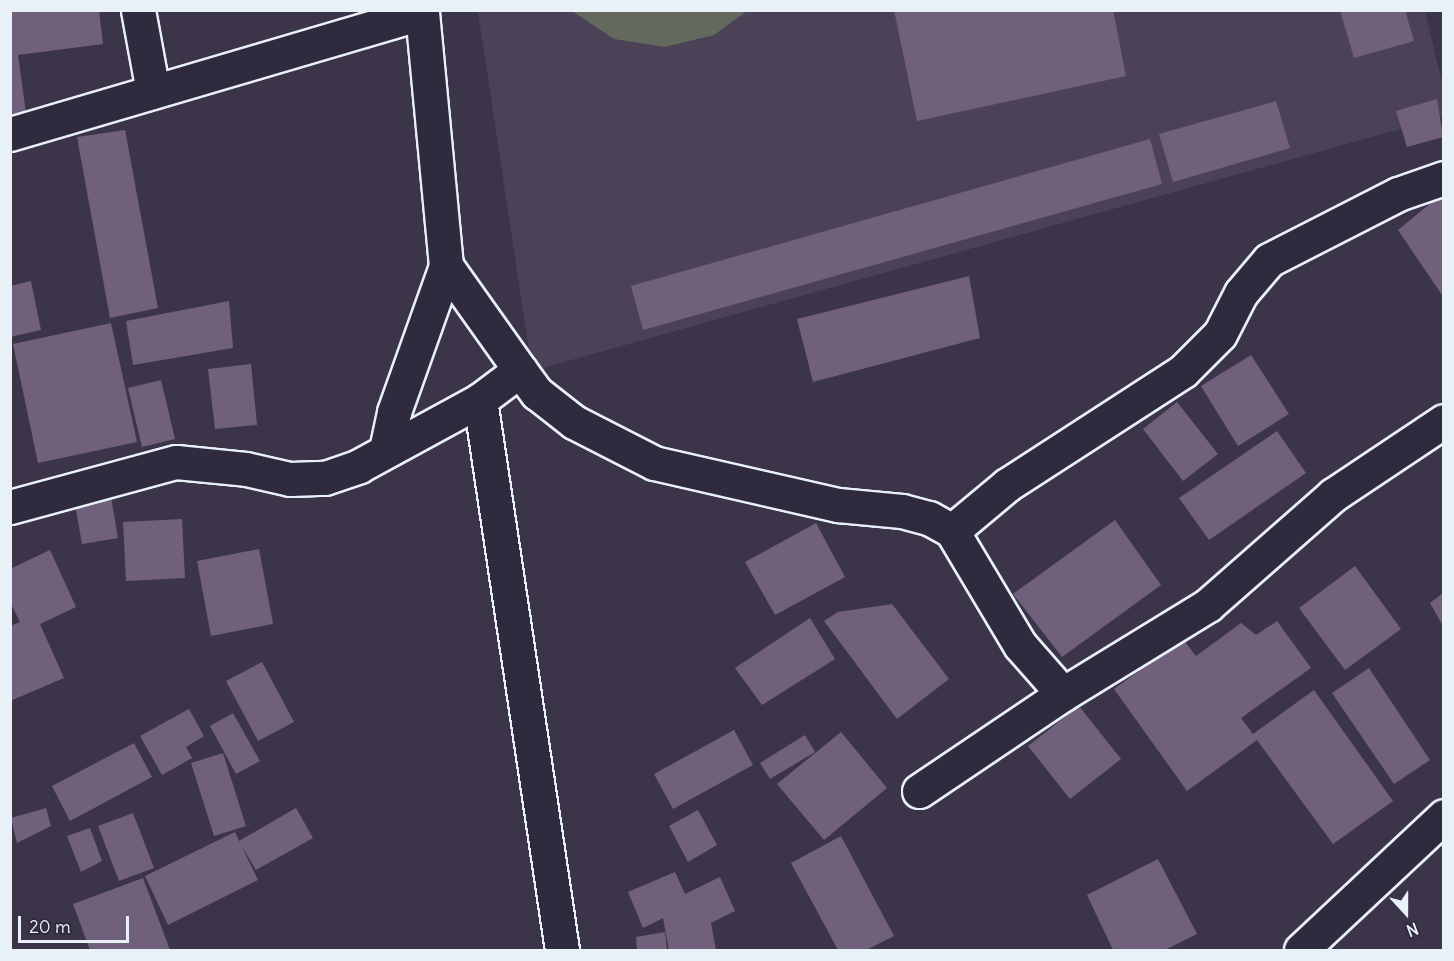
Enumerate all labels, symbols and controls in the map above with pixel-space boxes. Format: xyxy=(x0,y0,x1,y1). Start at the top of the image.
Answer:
north arrow xyxy=(1376,883,1436,943)
scale bar xyxy=(21,904,132,942)
text: 20 m xyxy=(29,915,71,938)
text: N xyxy=(1404,918,1421,941)

